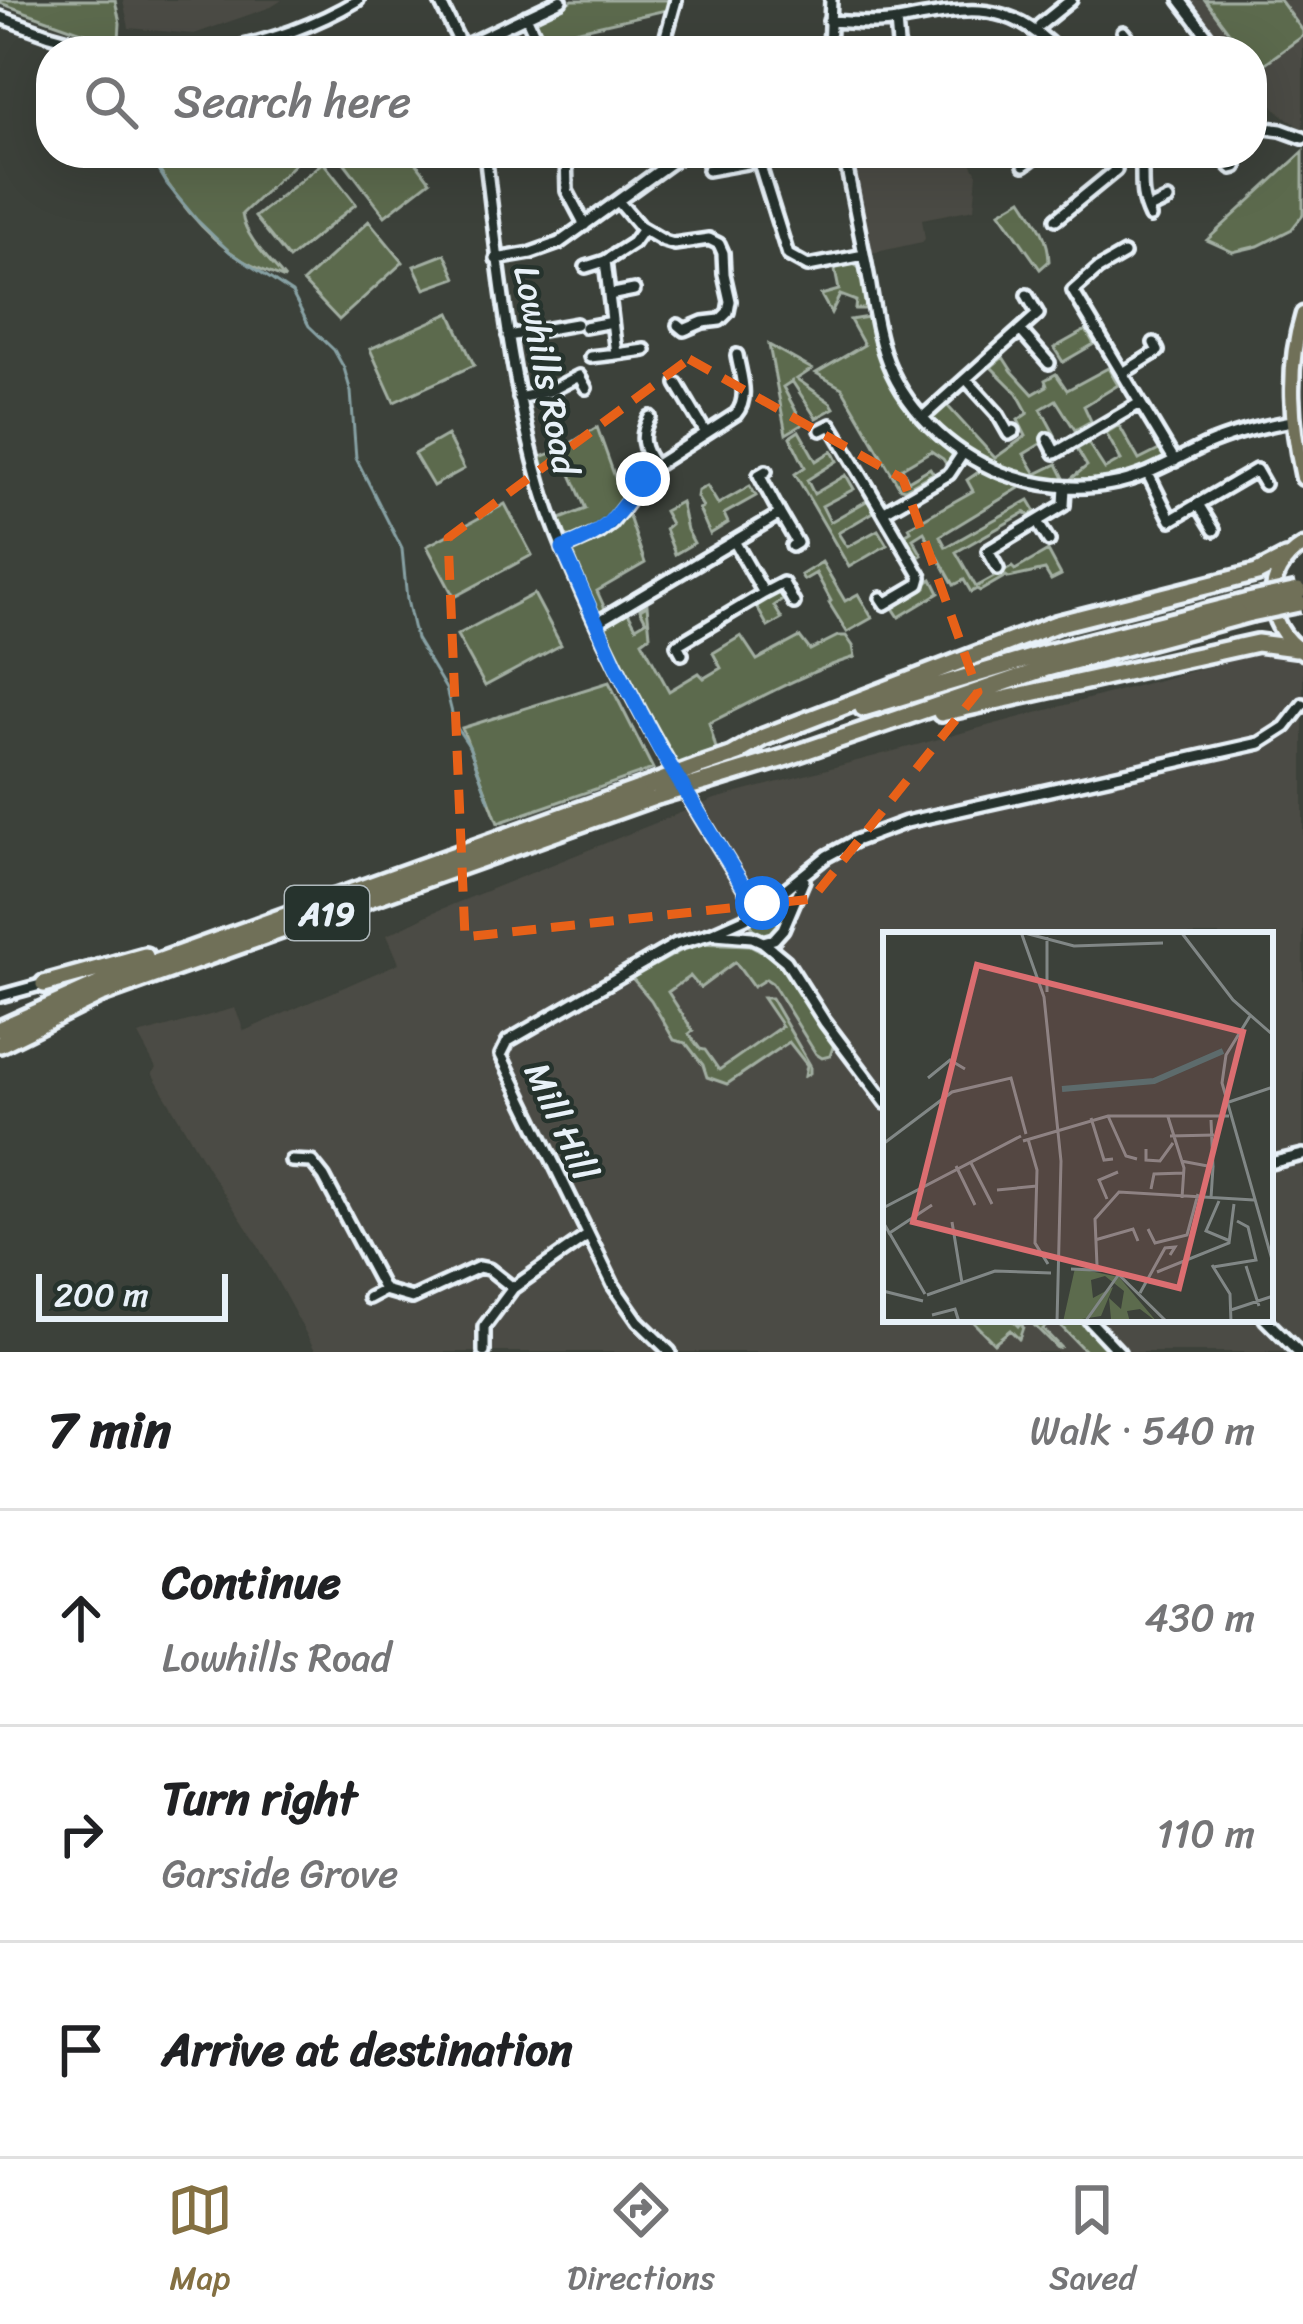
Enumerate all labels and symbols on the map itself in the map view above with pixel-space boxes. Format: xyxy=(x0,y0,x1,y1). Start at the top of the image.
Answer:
street label: Lowhills Road xyxy=(494,260,598,482)
route end xyxy=(616,452,670,506)
route start xyxy=(735,876,789,930)
road number: A19 xyxy=(285,886,369,940)
inset map xyxy=(883,932,1273,1322)
street label: Mill Hill xyxy=(506,1051,617,1192)
scale bar xyxy=(36,1268,228,1321)

